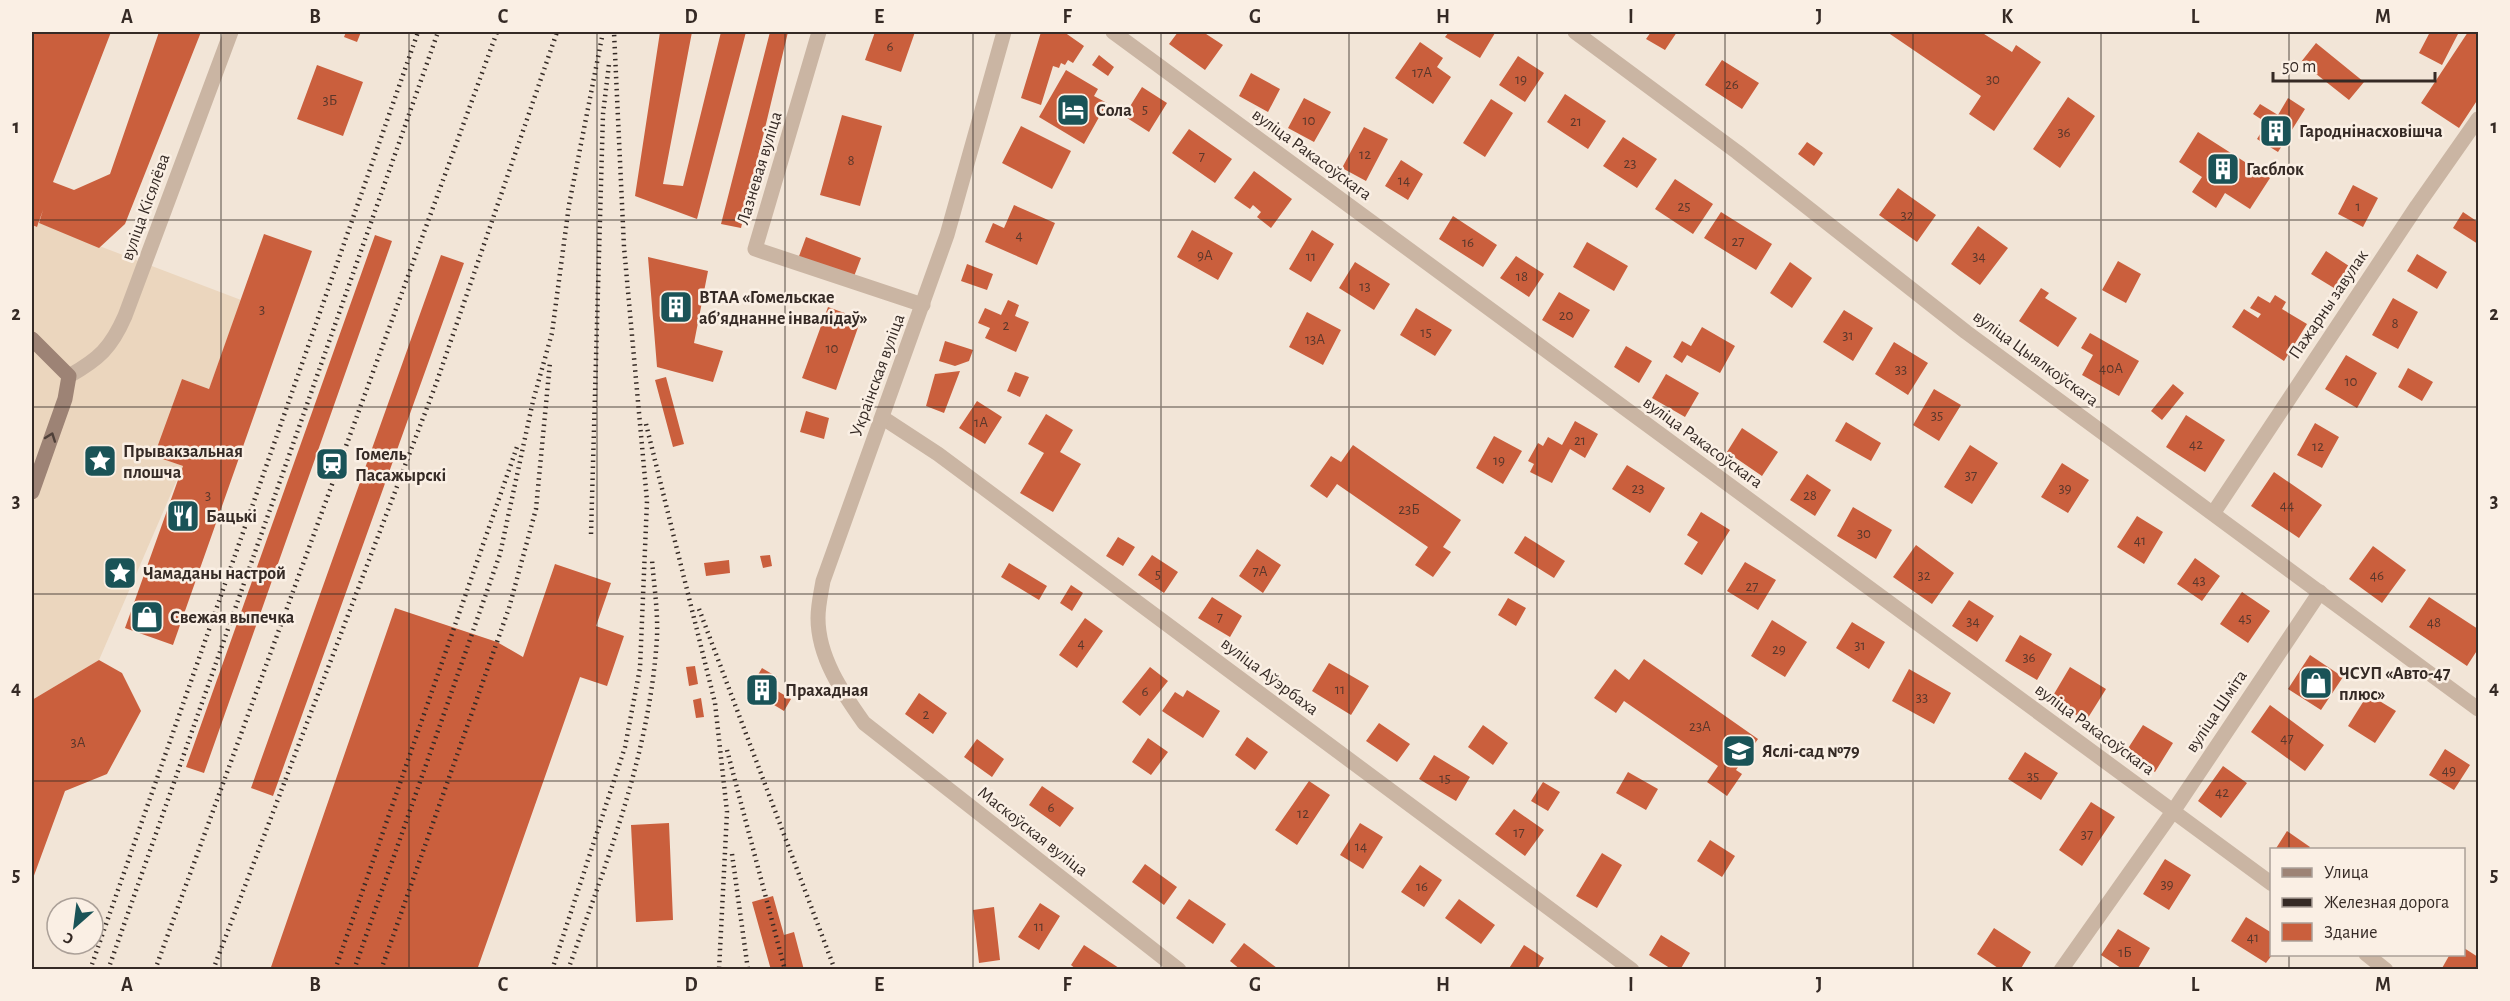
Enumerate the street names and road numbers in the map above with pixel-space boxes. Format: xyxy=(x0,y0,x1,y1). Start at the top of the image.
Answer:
street label: вуліца Ракасоўскага xyxy=(1248,106,1375,204)
street label: Лазневая вуліца xyxy=(734,110,786,227)
street label: вуліца Кісялёва xyxy=(118,151,174,263)
street label: Пажарны завулак xyxy=(2286,246,2372,362)
street label: вуліца Цыялкоўскага xyxy=(1969,307,2101,410)
street label: Украінская вуліца xyxy=(847,312,908,439)
street label: вуліца Ракасоўскага xyxy=(1639,394,1766,492)
street label: вуліца Аўэрбаха xyxy=(1217,634,1322,719)
street label: вуліца Шміта xyxy=(2183,667,2251,756)
street label: вуліца Ракасоўскага xyxy=(2031,681,2158,779)
street label: Маскоўская вуліца xyxy=(974,783,1091,880)

